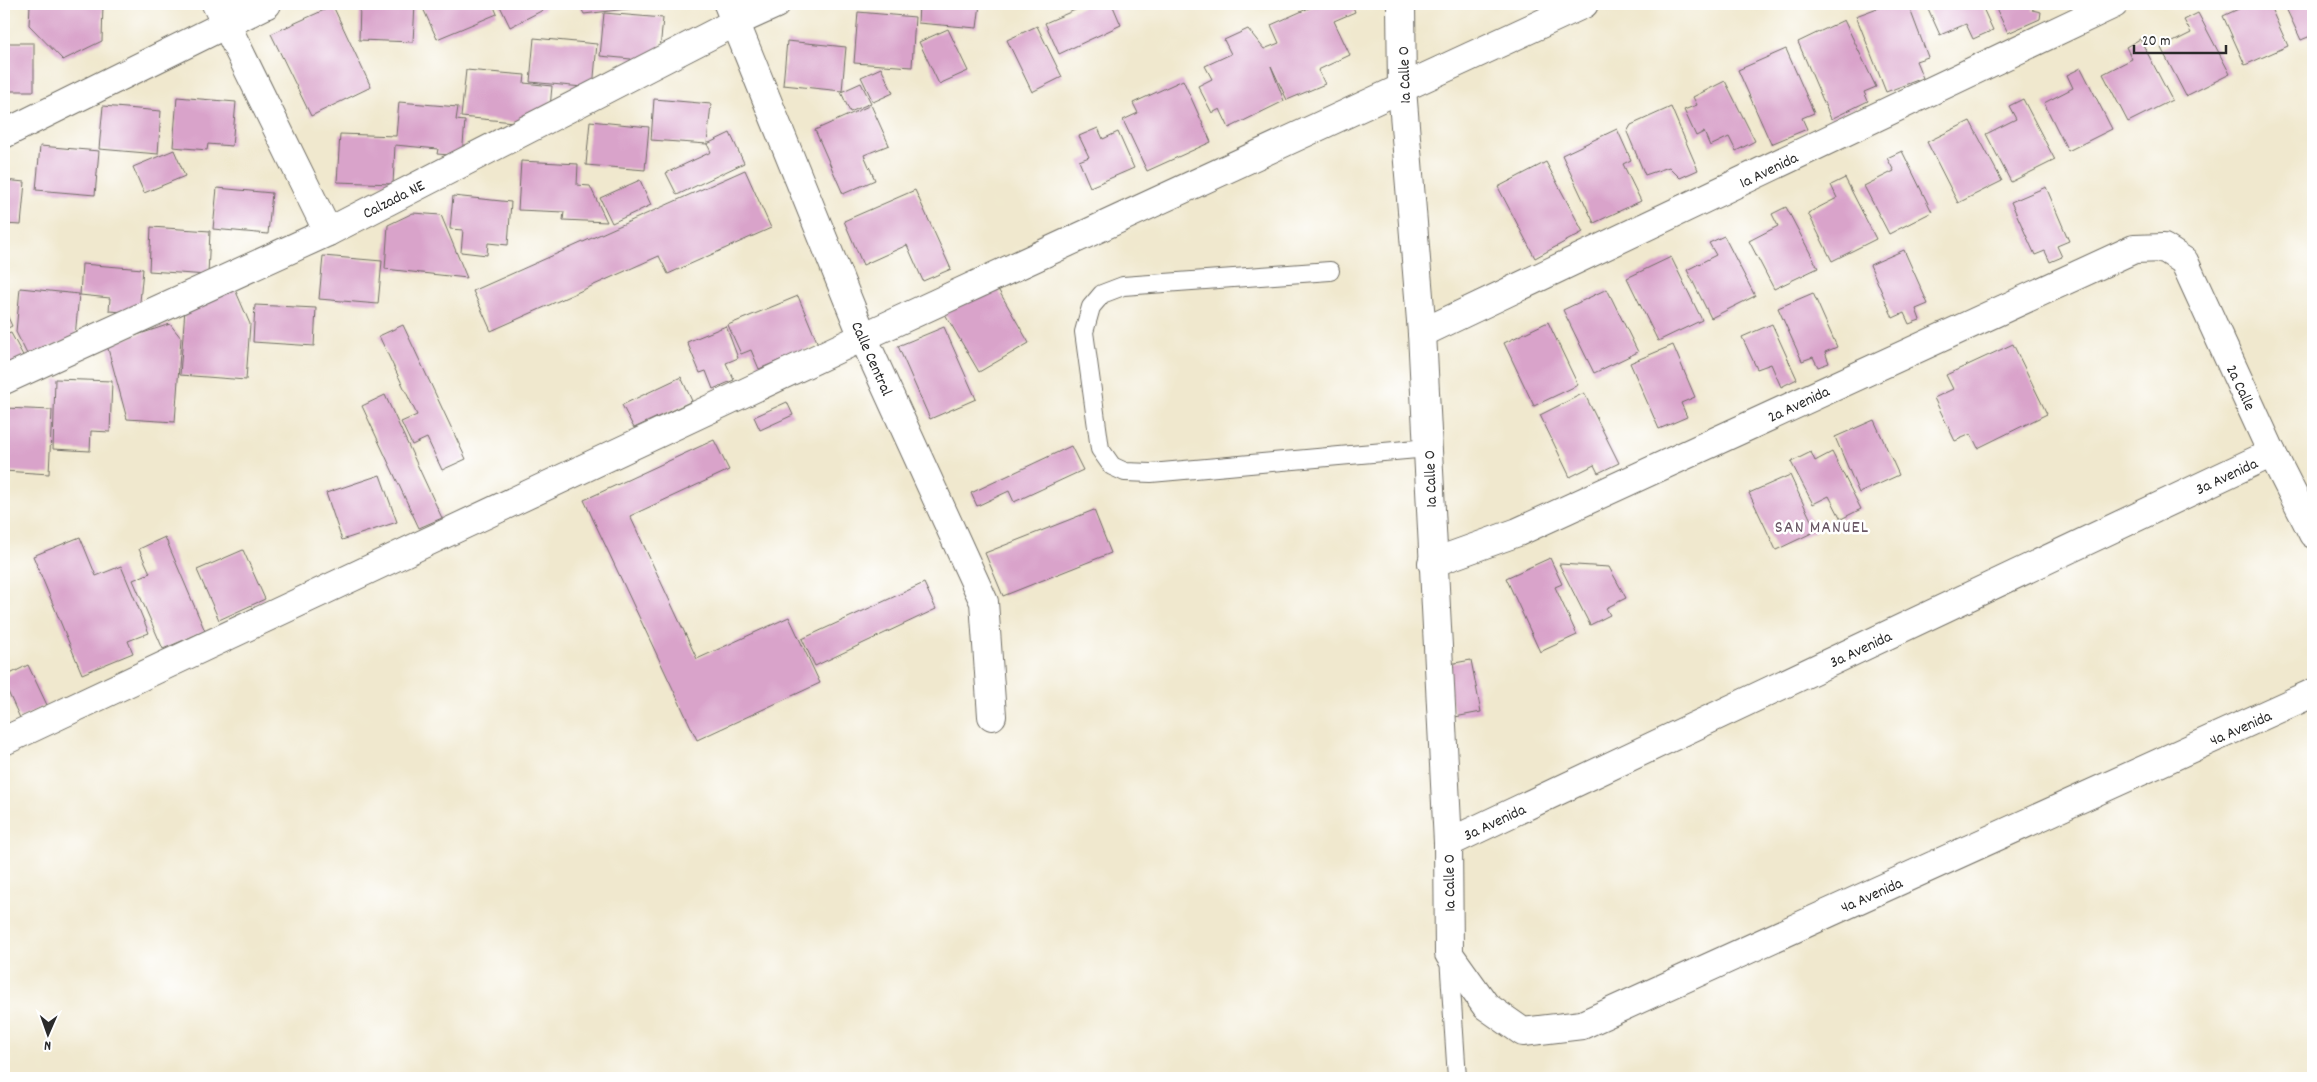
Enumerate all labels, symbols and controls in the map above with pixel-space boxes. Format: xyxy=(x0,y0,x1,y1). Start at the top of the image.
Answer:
scale bar xyxy=(2134,22,2227,54)
text: 20 m xyxy=(2142,31,2170,53)
street label: 1a Calle O xyxy=(1393,46,1418,104)
street label: 1a Avenida xyxy=(1736,147,1803,195)
street label: Calzada NE xyxy=(359,175,430,226)
street label: Calle Central xyxy=(844,318,897,400)
street label: 2a Calle xyxy=(2219,361,2260,415)
street label: 2a Avenida xyxy=(1764,381,1834,430)
street label: 1a Calle O xyxy=(1419,450,1444,508)
street label: 3a Avenida xyxy=(2192,453,2262,502)
district label: SAN MANUEL xyxy=(1775,516,1869,541)
street label: 3a Avenida xyxy=(1826,626,1896,675)
street label: 4a Avenida xyxy=(2206,705,2276,753)
street label: 3a Avenida xyxy=(1460,799,1530,848)
street label: 1a Calle O xyxy=(1438,854,1463,912)
street label: 4a Avenida xyxy=(1837,872,1907,920)
north arrow xyxy=(22,1010,72,1060)
text: N xyxy=(44,1035,51,1055)

